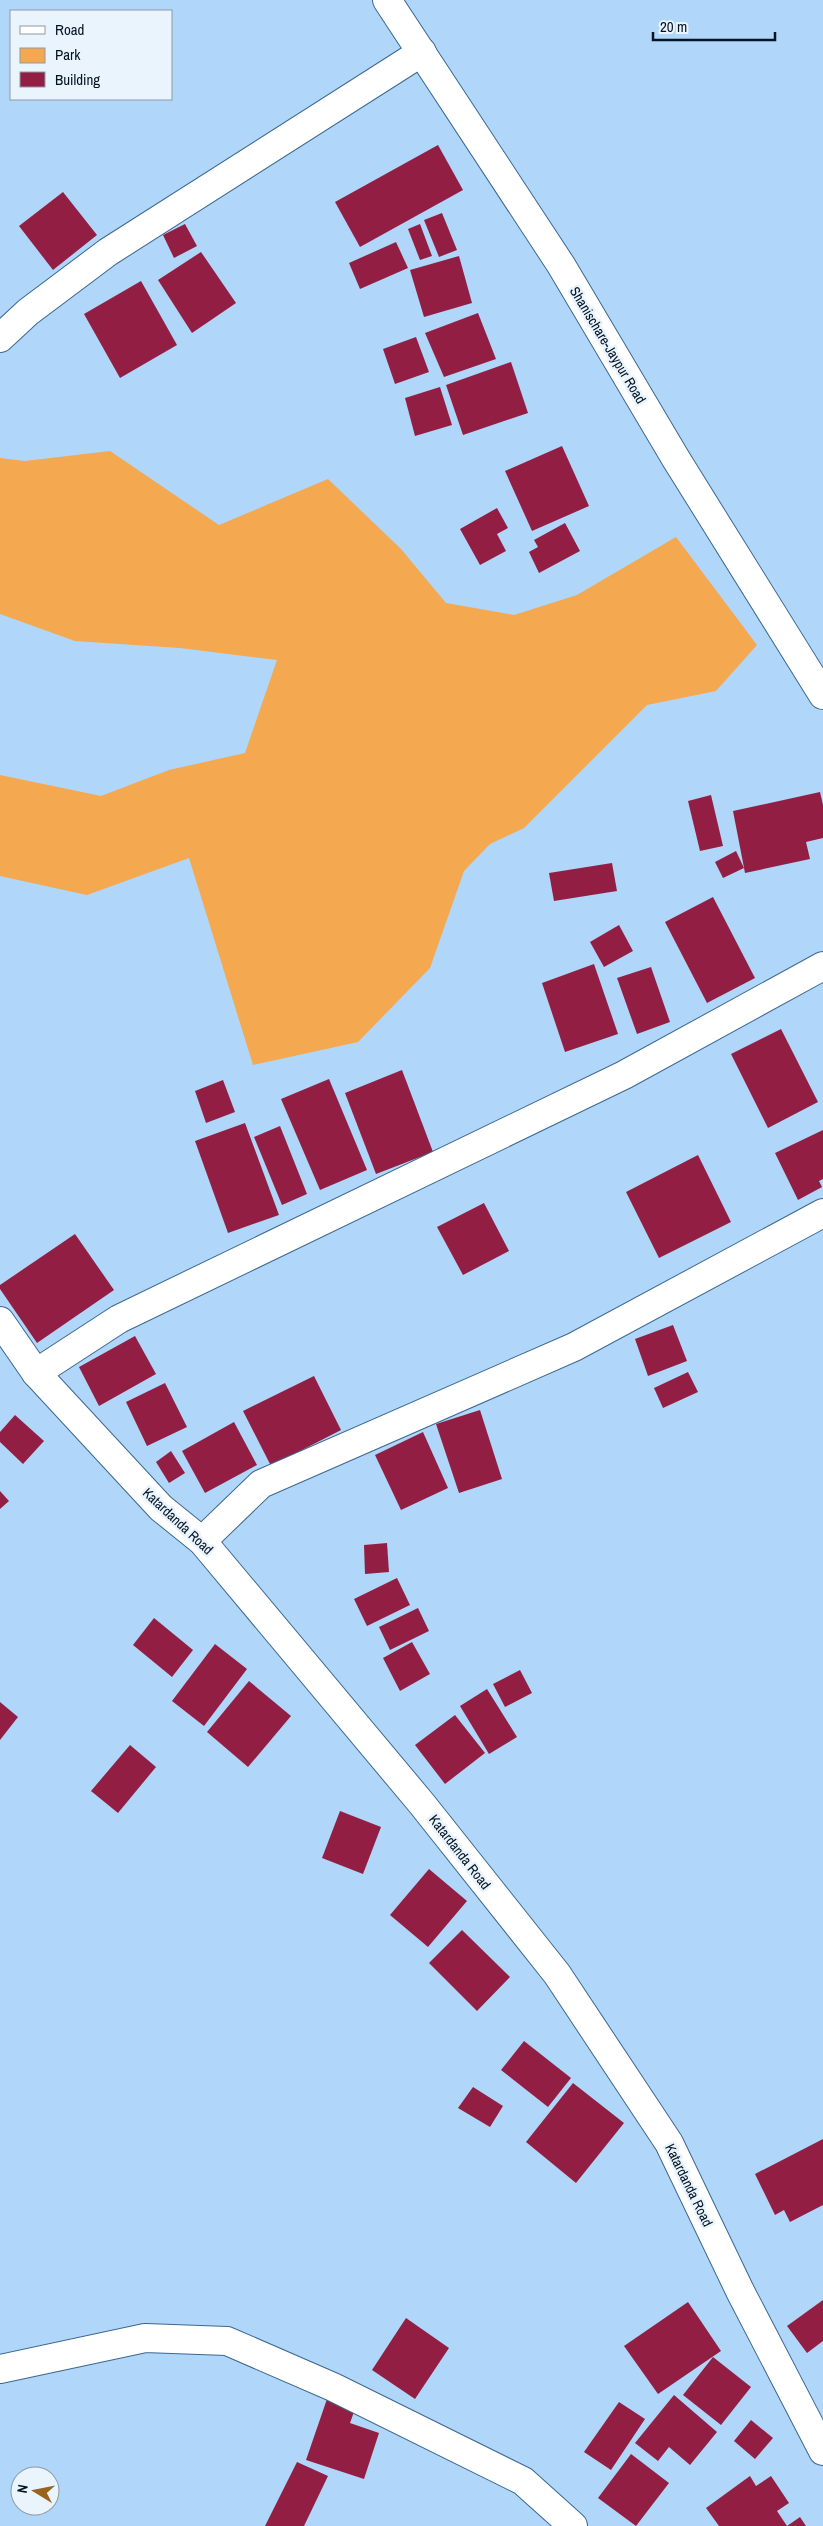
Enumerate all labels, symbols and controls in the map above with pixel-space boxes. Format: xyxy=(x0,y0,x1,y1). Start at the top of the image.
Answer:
legend xyxy=(10,10,172,100)
scale bar xyxy=(653,10,776,42)
text: 20 m xyxy=(660,16,687,37)
text: Road xyxy=(55,19,84,40)
text: Park xyxy=(55,44,81,65)
text: Building xyxy=(55,69,100,90)
street label: Shanischare-Jaypur Road xyxy=(566,283,650,407)
street label: Katardanda Road xyxy=(139,1484,217,1558)
street label: Katardanda Road xyxy=(425,1811,495,1893)
street label: Katardanda Road xyxy=(661,2141,717,2229)
north arrow xyxy=(10,2466,60,2516)
text: N xyxy=(13,2483,32,2494)

